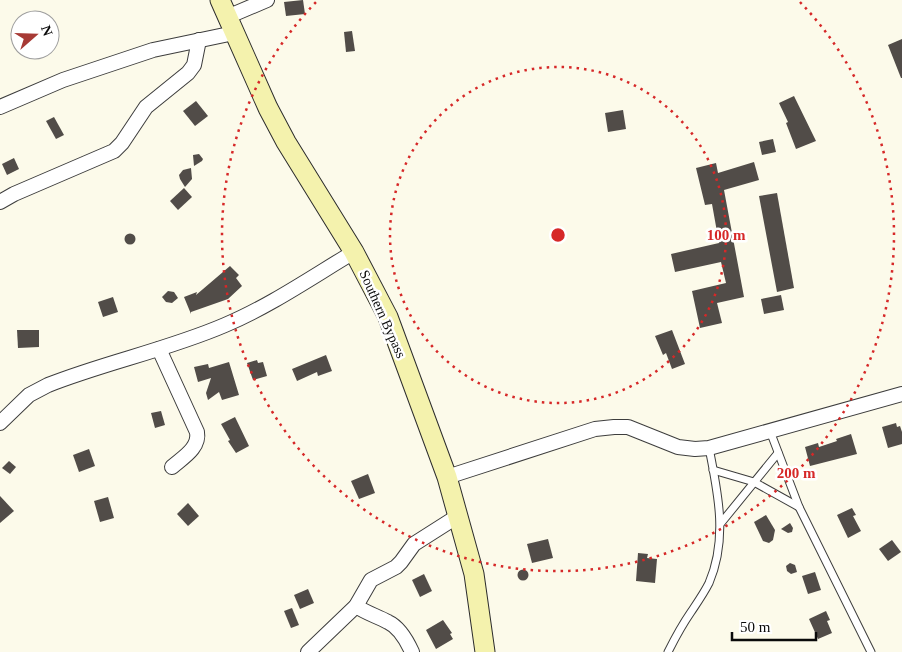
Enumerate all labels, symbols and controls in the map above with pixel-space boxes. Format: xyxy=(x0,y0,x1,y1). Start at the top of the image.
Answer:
north arrow xyxy=(10,10,60,60)
text: N xyxy=(38,23,56,38)
centre of rings xyxy=(549,226,567,244)
text: 100 m xyxy=(707,227,746,243)
street label: Southern Bypass xyxy=(356,268,409,360)
text: 200 m xyxy=(777,465,816,481)
scale bar xyxy=(732,610,816,642)
text: 50 m xyxy=(740,619,771,635)

